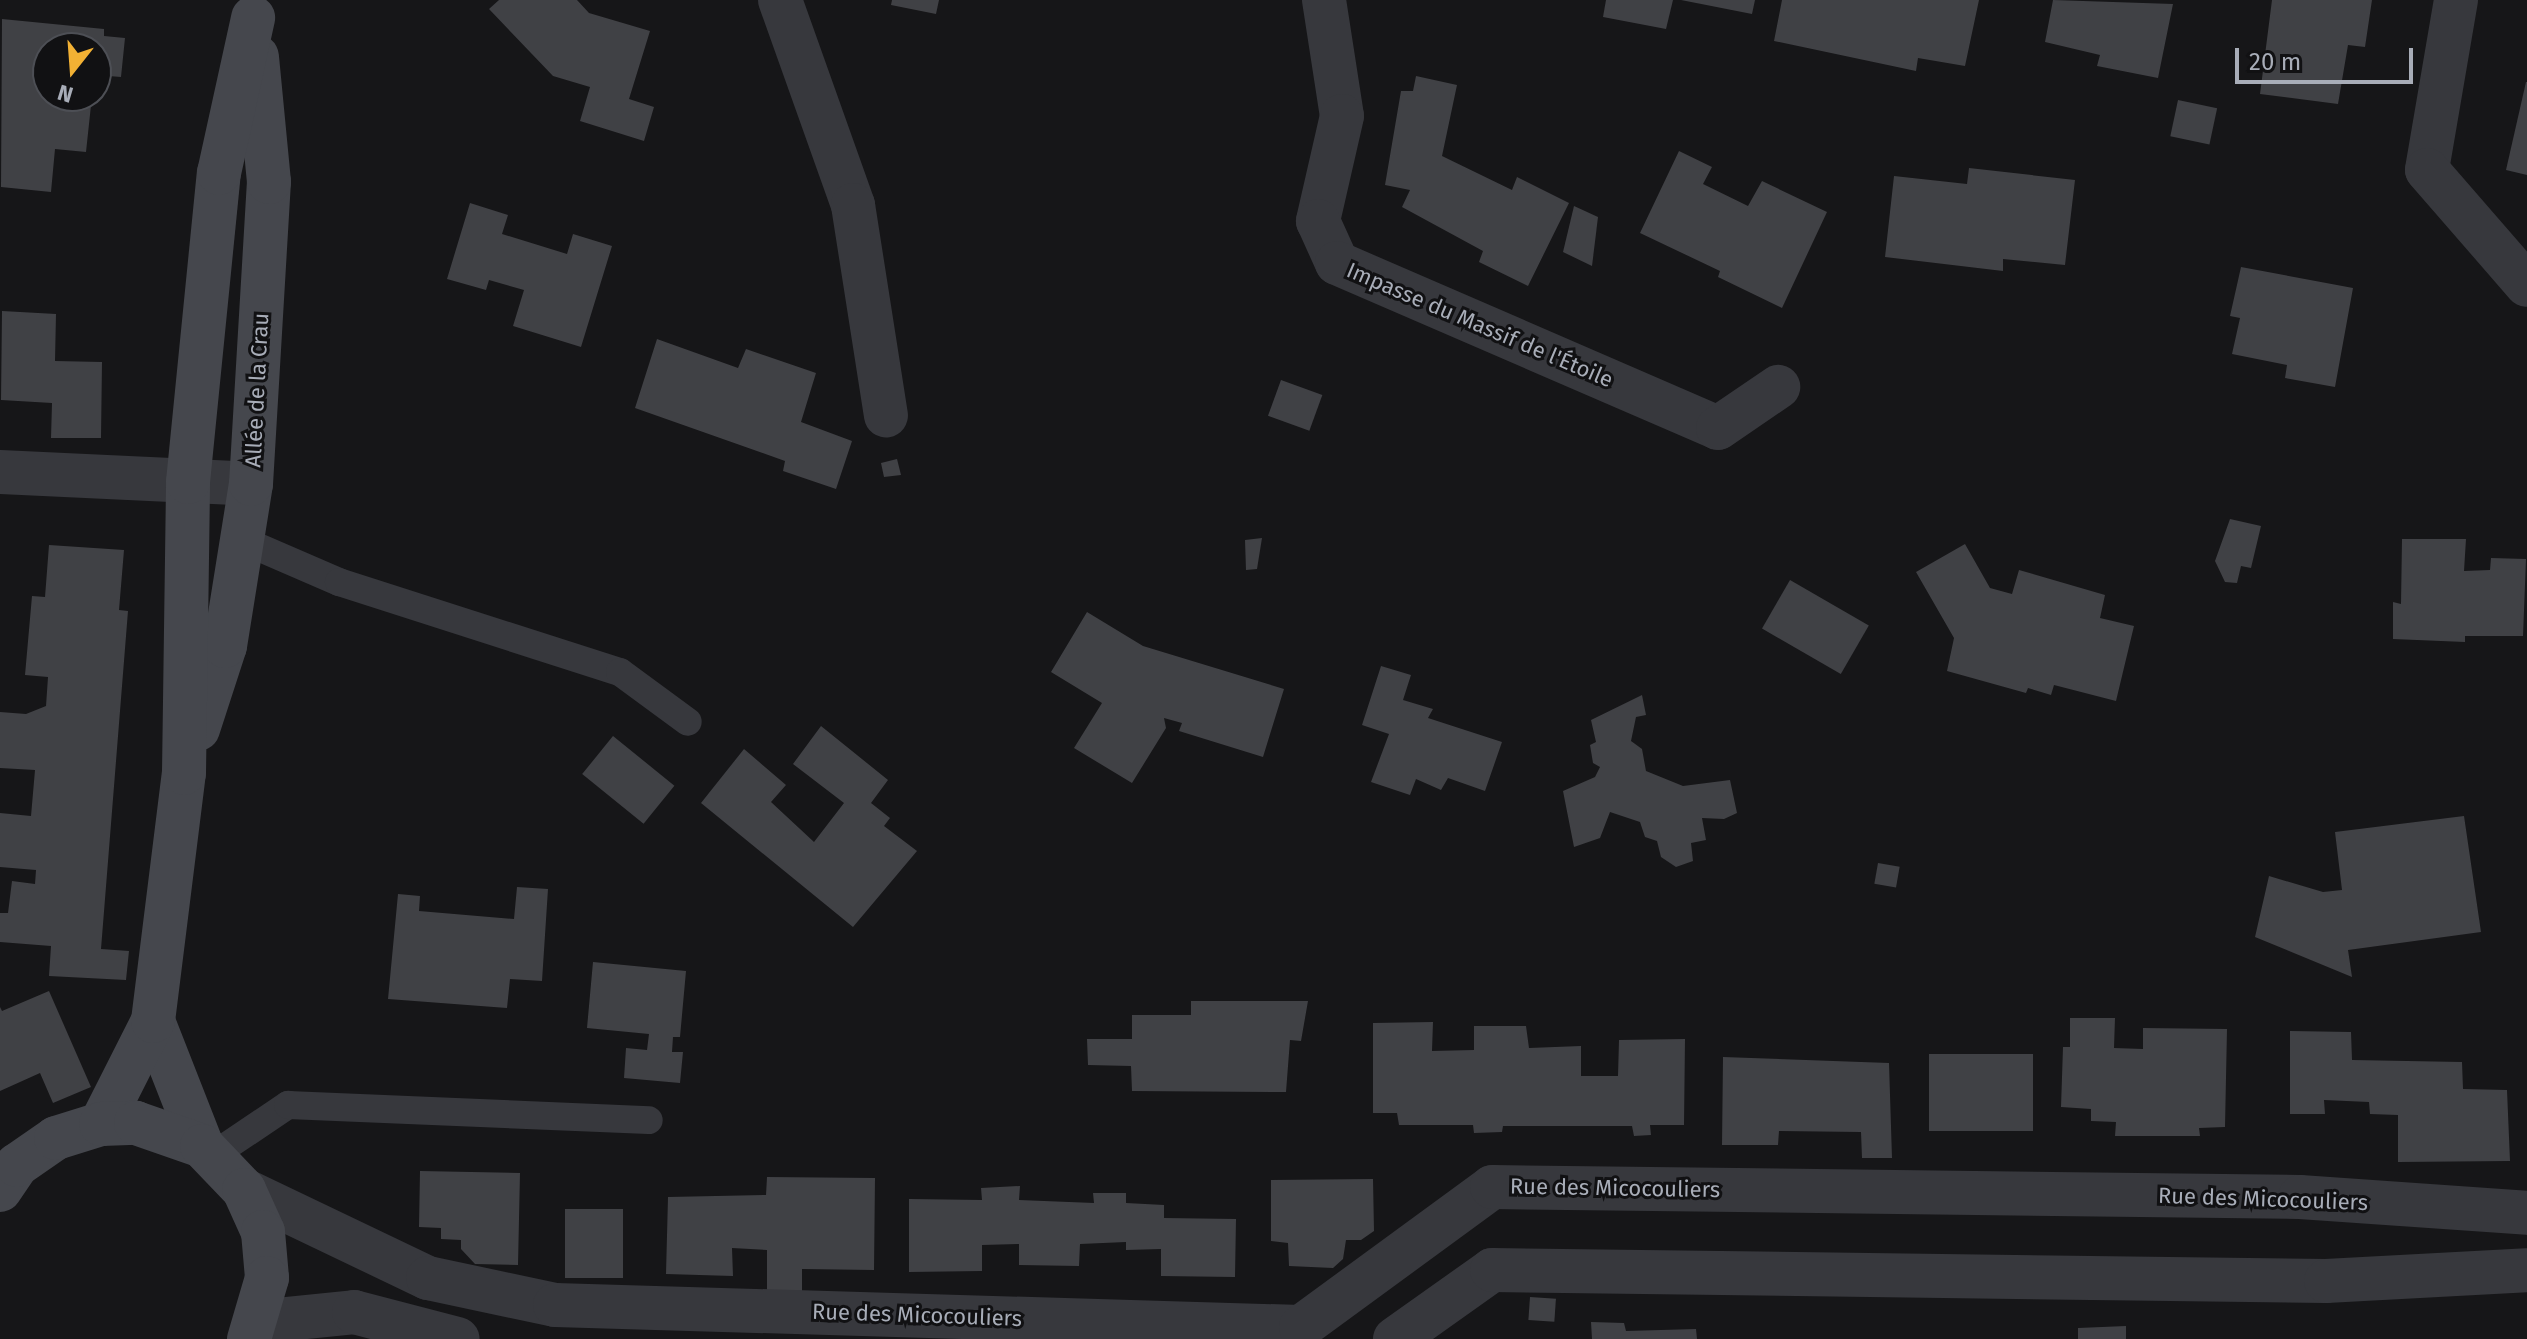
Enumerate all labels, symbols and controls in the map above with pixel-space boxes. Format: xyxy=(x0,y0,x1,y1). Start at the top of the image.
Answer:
north arrow xyxy=(32,32,112,112)
scale bar xyxy=(2239,32,2417,82)
text: 20 m xyxy=(2249,48,2301,76)
text: N xyxy=(54,78,76,109)
street label: Impasse du Massif de l'Étoile xyxy=(1343,257,1617,393)
street label: Allée de la Crau xyxy=(240,312,274,468)
street label: Rue des Micocouliers xyxy=(1510,1173,1720,1203)
street label: Rue des Micocouliers xyxy=(2157,1182,2369,1216)
street label: Rue des Micocouliers xyxy=(811,1298,1023,1332)

